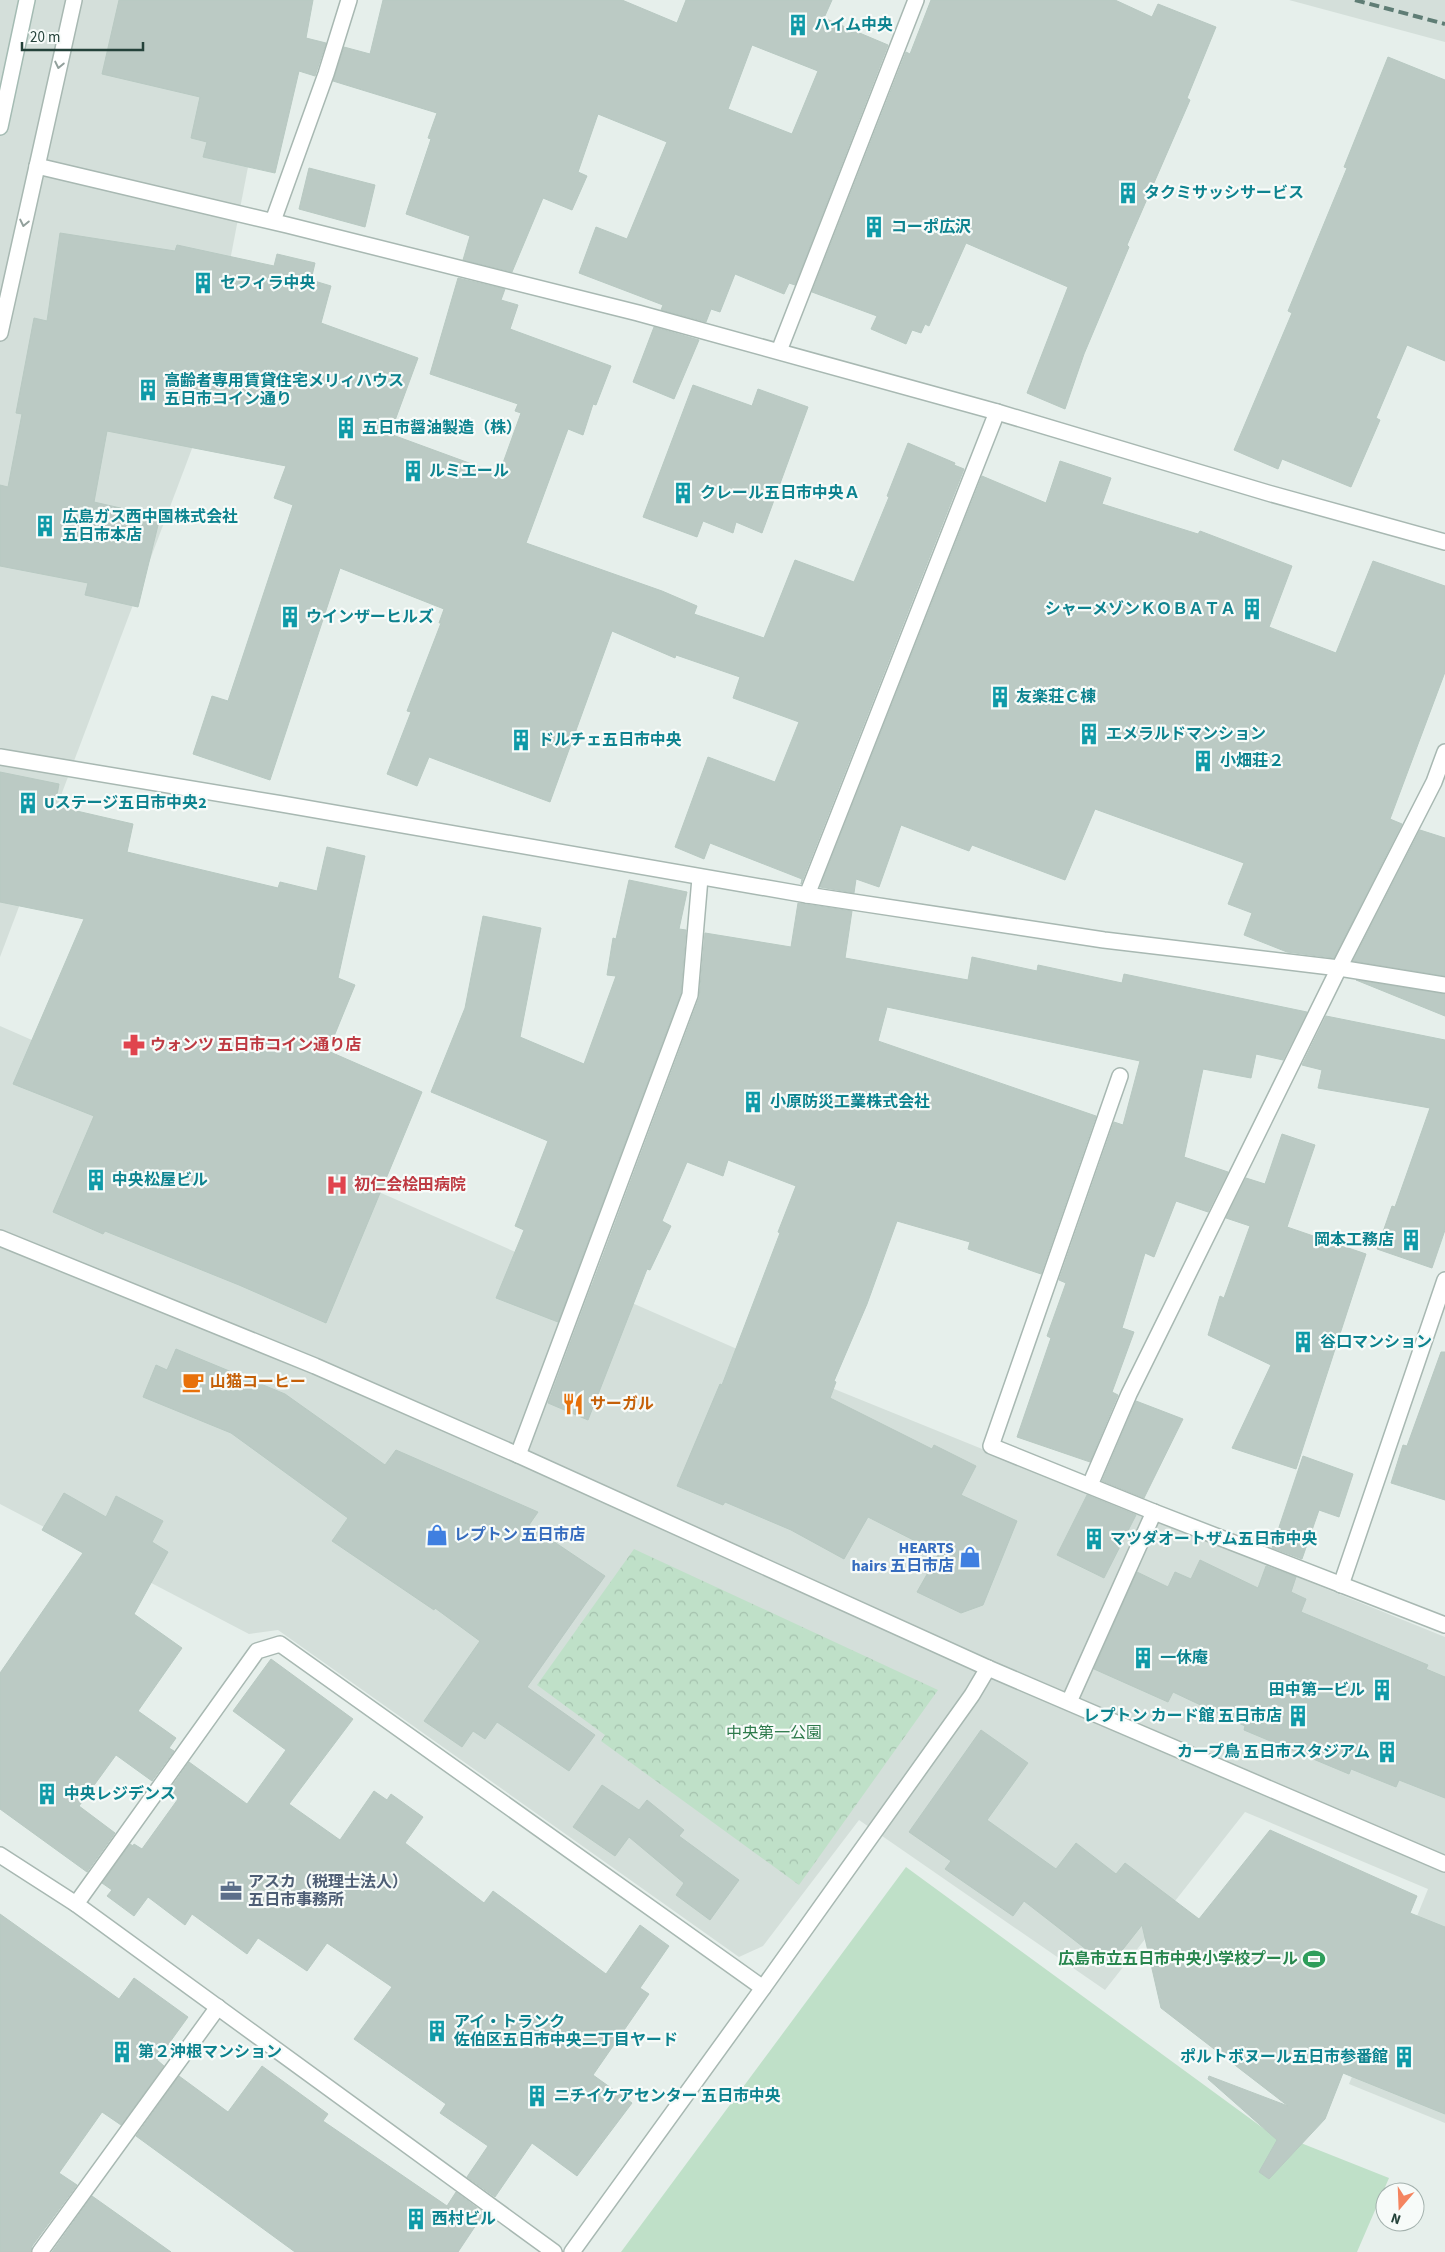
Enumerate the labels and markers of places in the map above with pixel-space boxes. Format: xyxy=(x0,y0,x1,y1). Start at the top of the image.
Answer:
building icon: ハイム中央 xyxy=(785,12,811,38)
place label: ハイム中央 xyxy=(814,14,893,36)
building icon: タクミサッシサービス xyxy=(1115,180,1141,206)
place label: タクミサッシサービス xyxy=(1144,182,1304,204)
building icon: コーポ広沢 xyxy=(861,214,887,240)
place label: コーポ広沢 xyxy=(891,216,971,238)
building icon: セフィラ中央 xyxy=(190,270,216,296)
place label: セフィラ中央 xyxy=(220,272,316,294)
place label: 高齢者専用賃貸住宅メリィハウス 五日市コイン通り xyxy=(164,370,404,410)
building icon: 高齢者専用賃貸住宅メリィハウス 五日市コイン通り xyxy=(135,377,161,403)
building icon: 五日市醤油製造（株） xyxy=(333,415,359,441)
place label: 五日市醤油製造（株） xyxy=(362,417,522,439)
building icon: ルミエール xyxy=(400,458,426,484)
place label: ルミエール xyxy=(429,460,509,482)
building icon: クレール五日市中央Ａ xyxy=(670,480,696,506)
place label: クレール五日市中央Ａ xyxy=(700,482,860,504)
place label: 広島ガス西中国株式会社 五日市本店 xyxy=(62,506,238,546)
building icon: 広島ガス西中国株式会社 五日市本店 xyxy=(32,513,58,539)
building icon: シャーメゾンＫＯＢＡＴＡ xyxy=(1239,596,1265,622)
place label: シャーメゾンＫＯＢＡＴＡ xyxy=(1045,598,1236,620)
building icon: ウインザーヒルズ xyxy=(277,604,303,630)
place label: ウインザーヒルズ xyxy=(306,606,434,628)
building icon: 友楽荘Ｃ棟 xyxy=(987,684,1013,710)
place label: 友楽荘Ｃ棟 xyxy=(1016,686,1096,708)
building icon: エメラルドマンション xyxy=(1076,721,1102,747)
place label: エメラルドマンション xyxy=(1106,723,1266,745)
building icon: ドルチェ五日市中央 xyxy=(508,727,534,753)
place label: ドルチェ五日市中央 xyxy=(538,729,682,751)
building icon: 小畑荘２ xyxy=(1190,748,1216,774)
place label: 小畑荘２ xyxy=(1220,750,1284,772)
building icon: Uステージ五日市中央2 xyxy=(15,790,41,816)
place label: Uステージ五日市中央2 xyxy=(44,792,207,814)
pharmacy icon: ウォンツ 五日市コイン通り店 xyxy=(121,1032,147,1058)
place label: ウォンツ 五日市コイン通り店 xyxy=(150,1034,361,1056)
building icon: 小原防災工業株式会社 xyxy=(740,1089,766,1115)
place label: 小原防災工業株式会社 xyxy=(770,1091,930,1113)
building icon: 中央松屋ビル xyxy=(83,1167,109,1193)
place label: 中央松屋ビル xyxy=(112,1169,208,1191)
hospital icon: 初仁会桧田病院 xyxy=(324,1172,350,1198)
place label: 初仁会桧田病院 xyxy=(354,1174,466,1196)
building icon: 岡本工務店 xyxy=(1398,1227,1424,1253)
place label: 岡本工務店 xyxy=(1314,1229,1394,1251)
building icon: 谷口マンション xyxy=(1290,1329,1316,1355)
place label: 谷口マンション xyxy=(1320,1331,1432,1353)
cafe icon: 山猫コーヒー xyxy=(180,1369,206,1395)
place label: 山猫コーヒー xyxy=(210,1371,306,1393)
restaurant icon: サーガル xyxy=(560,1391,586,1417)
place label: サーガル xyxy=(590,1393,654,1415)
shop icon: レプトン 五日市店 xyxy=(424,1522,450,1548)
place label: レプトン 五日市店 xyxy=(454,1524,585,1546)
building icon: マツダオートザム五日市中央 xyxy=(1081,1526,1107,1552)
place label: マツダオートザム五日市中央 xyxy=(1110,1528,1318,1550)
place label: HEARTS hairs 五日市店 xyxy=(851,1537,954,1577)
shop icon: HEARTS hairs 五日市店 xyxy=(957,1544,983,1570)
building icon: 一休庵 xyxy=(1130,1645,1156,1671)
place label: 一休庵 xyxy=(1160,1647,1208,1669)
building icon: 田中第一ビル xyxy=(1369,1677,1395,1703)
place label: 田中第一ビル xyxy=(1269,1679,1365,1701)
building icon: レプトン カード館 五日市店 xyxy=(1285,1703,1311,1729)
place label: レプトン カード館 五日市店 xyxy=(1084,1705,1282,1727)
building icon: カープ鳥 五日市スタジアム xyxy=(1374,1739,1400,1765)
place label: カープ鳥 五日市スタジアム xyxy=(1177,1741,1370,1763)
building icon: 中央レジデンス xyxy=(34,1781,60,1807)
place label: 中央レジデンス xyxy=(64,1783,176,1805)
place label: アスカ（税理士法人） 五日市事務所 xyxy=(248,1871,408,1911)
office icon: アスカ（税理士法人） 五日市事務所 xyxy=(218,1878,244,1904)
sports icon: 広島市立五日市中央小学校プール xyxy=(1301,1946,1327,1972)
place label: 広島市立五日市中央小学校プール xyxy=(1058,1948,1298,1970)
place label: アイ・トランク 佐伯区五日市中央二丁目ヤード xyxy=(453,2011,678,2051)
building icon: アイ・トランク 佐伯区五日市中央二丁目ヤード xyxy=(424,2018,450,2044)
building icon: 第２沖根マンション xyxy=(109,2039,135,2065)
place label: 第２沖根マンション xyxy=(138,2041,282,2063)
building icon: ポルトボヌール五日市参番館 xyxy=(1391,2044,1417,2070)
place label: ポルトボヌール五日市参番館 xyxy=(1180,2046,1388,2068)
building icon: ニチイケアセンター 五日市中央 xyxy=(524,2083,550,2109)
place label: ニチイケアセンター 五日市中央 xyxy=(554,2085,781,2107)
building icon: 西村ビル xyxy=(403,2206,429,2232)
place label: 西村ビル xyxy=(432,2208,496,2230)

